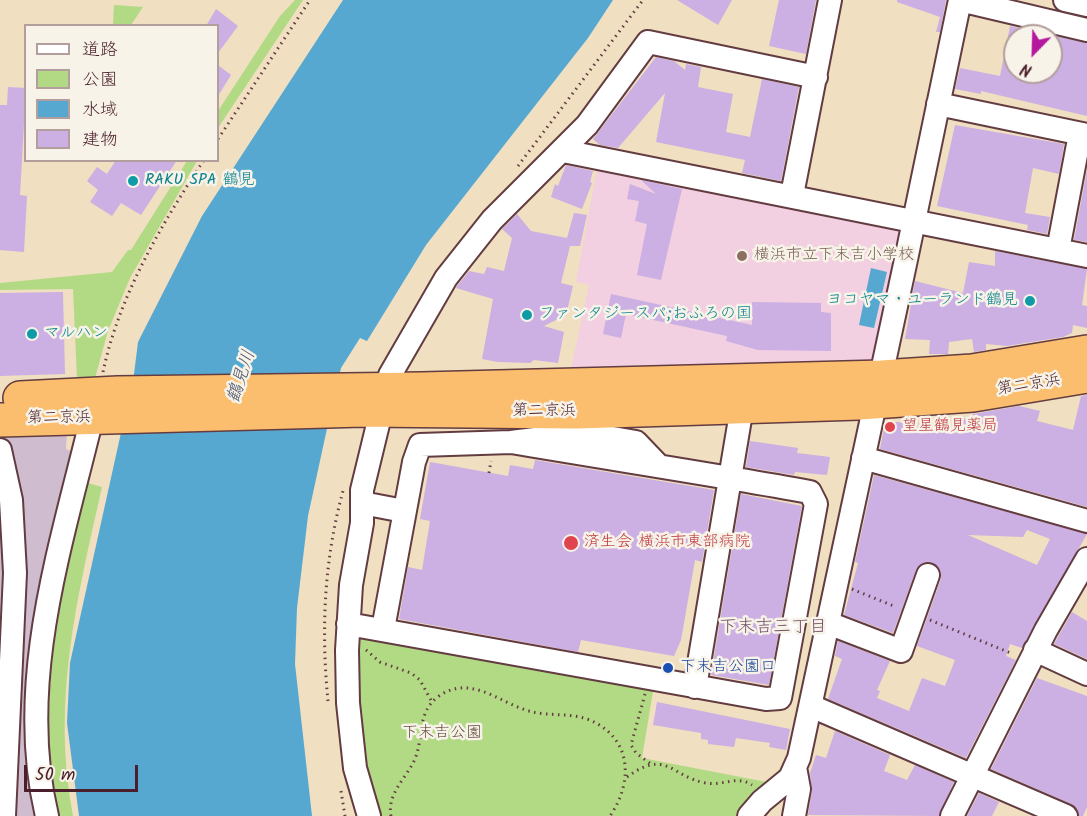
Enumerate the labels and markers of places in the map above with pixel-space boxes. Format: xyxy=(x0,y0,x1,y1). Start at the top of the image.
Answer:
place label: RAKU SPA 鶴見 xyxy=(145,171,255,191)
marker: RAKU SPA 鶴見 xyxy=(126,174,140,188)
place label: 横浜市立下末吉小学校 xyxy=(754,246,914,266)
marker: 横浜市立下末吉小学校 xyxy=(735,249,749,263)
place label: ヨコヤマ・ユーランド鶴見 xyxy=(827,291,1018,311)
marker: ヨコヤマ・ユーランド鶴見 xyxy=(1023,294,1037,308)
place label: ファンタジースパ;おふろの国 xyxy=(539,305,752,325)
marker: ファンタジースパ;おふろの国 xyxy=(520,308,534,322)
place label: マルハン xyxy=(44,324,108,344)
marker: マルハン xyxy=(25,327,39,341)
place label: 望星鶴見薬局 xyxy=(902,417,998,437)
marker: 望星鶴見薬局 xyxy=(883,420,897,434)
place label: 済生会 横浜市東部病院 xyxy=(584,533,750,553)
marker: 済生会 横浜市東部病院 xyxy=(562,534,580,552)
place label: 下末吉公園口 xyxy=(680,658,776,678)
marker: 下末吉公園口 xyxy=(661,661,675,675)

